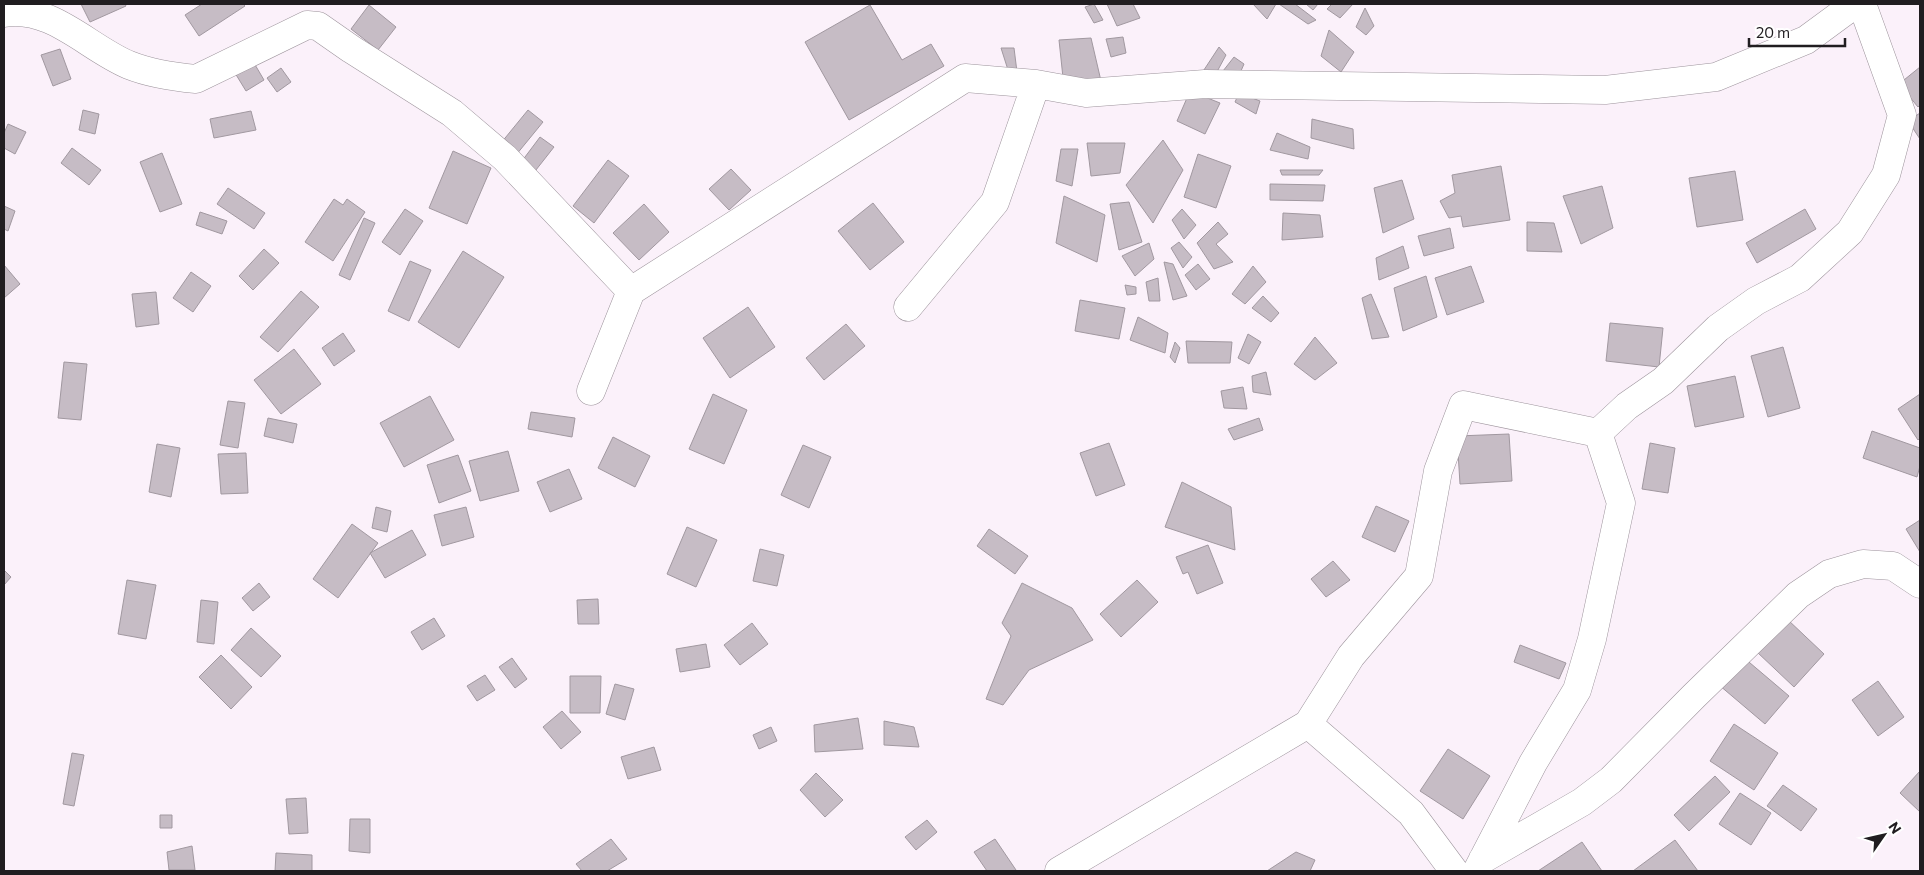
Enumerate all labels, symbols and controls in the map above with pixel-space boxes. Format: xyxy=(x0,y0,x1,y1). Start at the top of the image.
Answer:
scale bar xyxy=(1749,15,1845,47)
text: 20 m xyxy=(1756,23,1790,41)
north arrow xyxy=(1859,810,1909,860)
text: N xyxy=(1885,818,1905,837)

